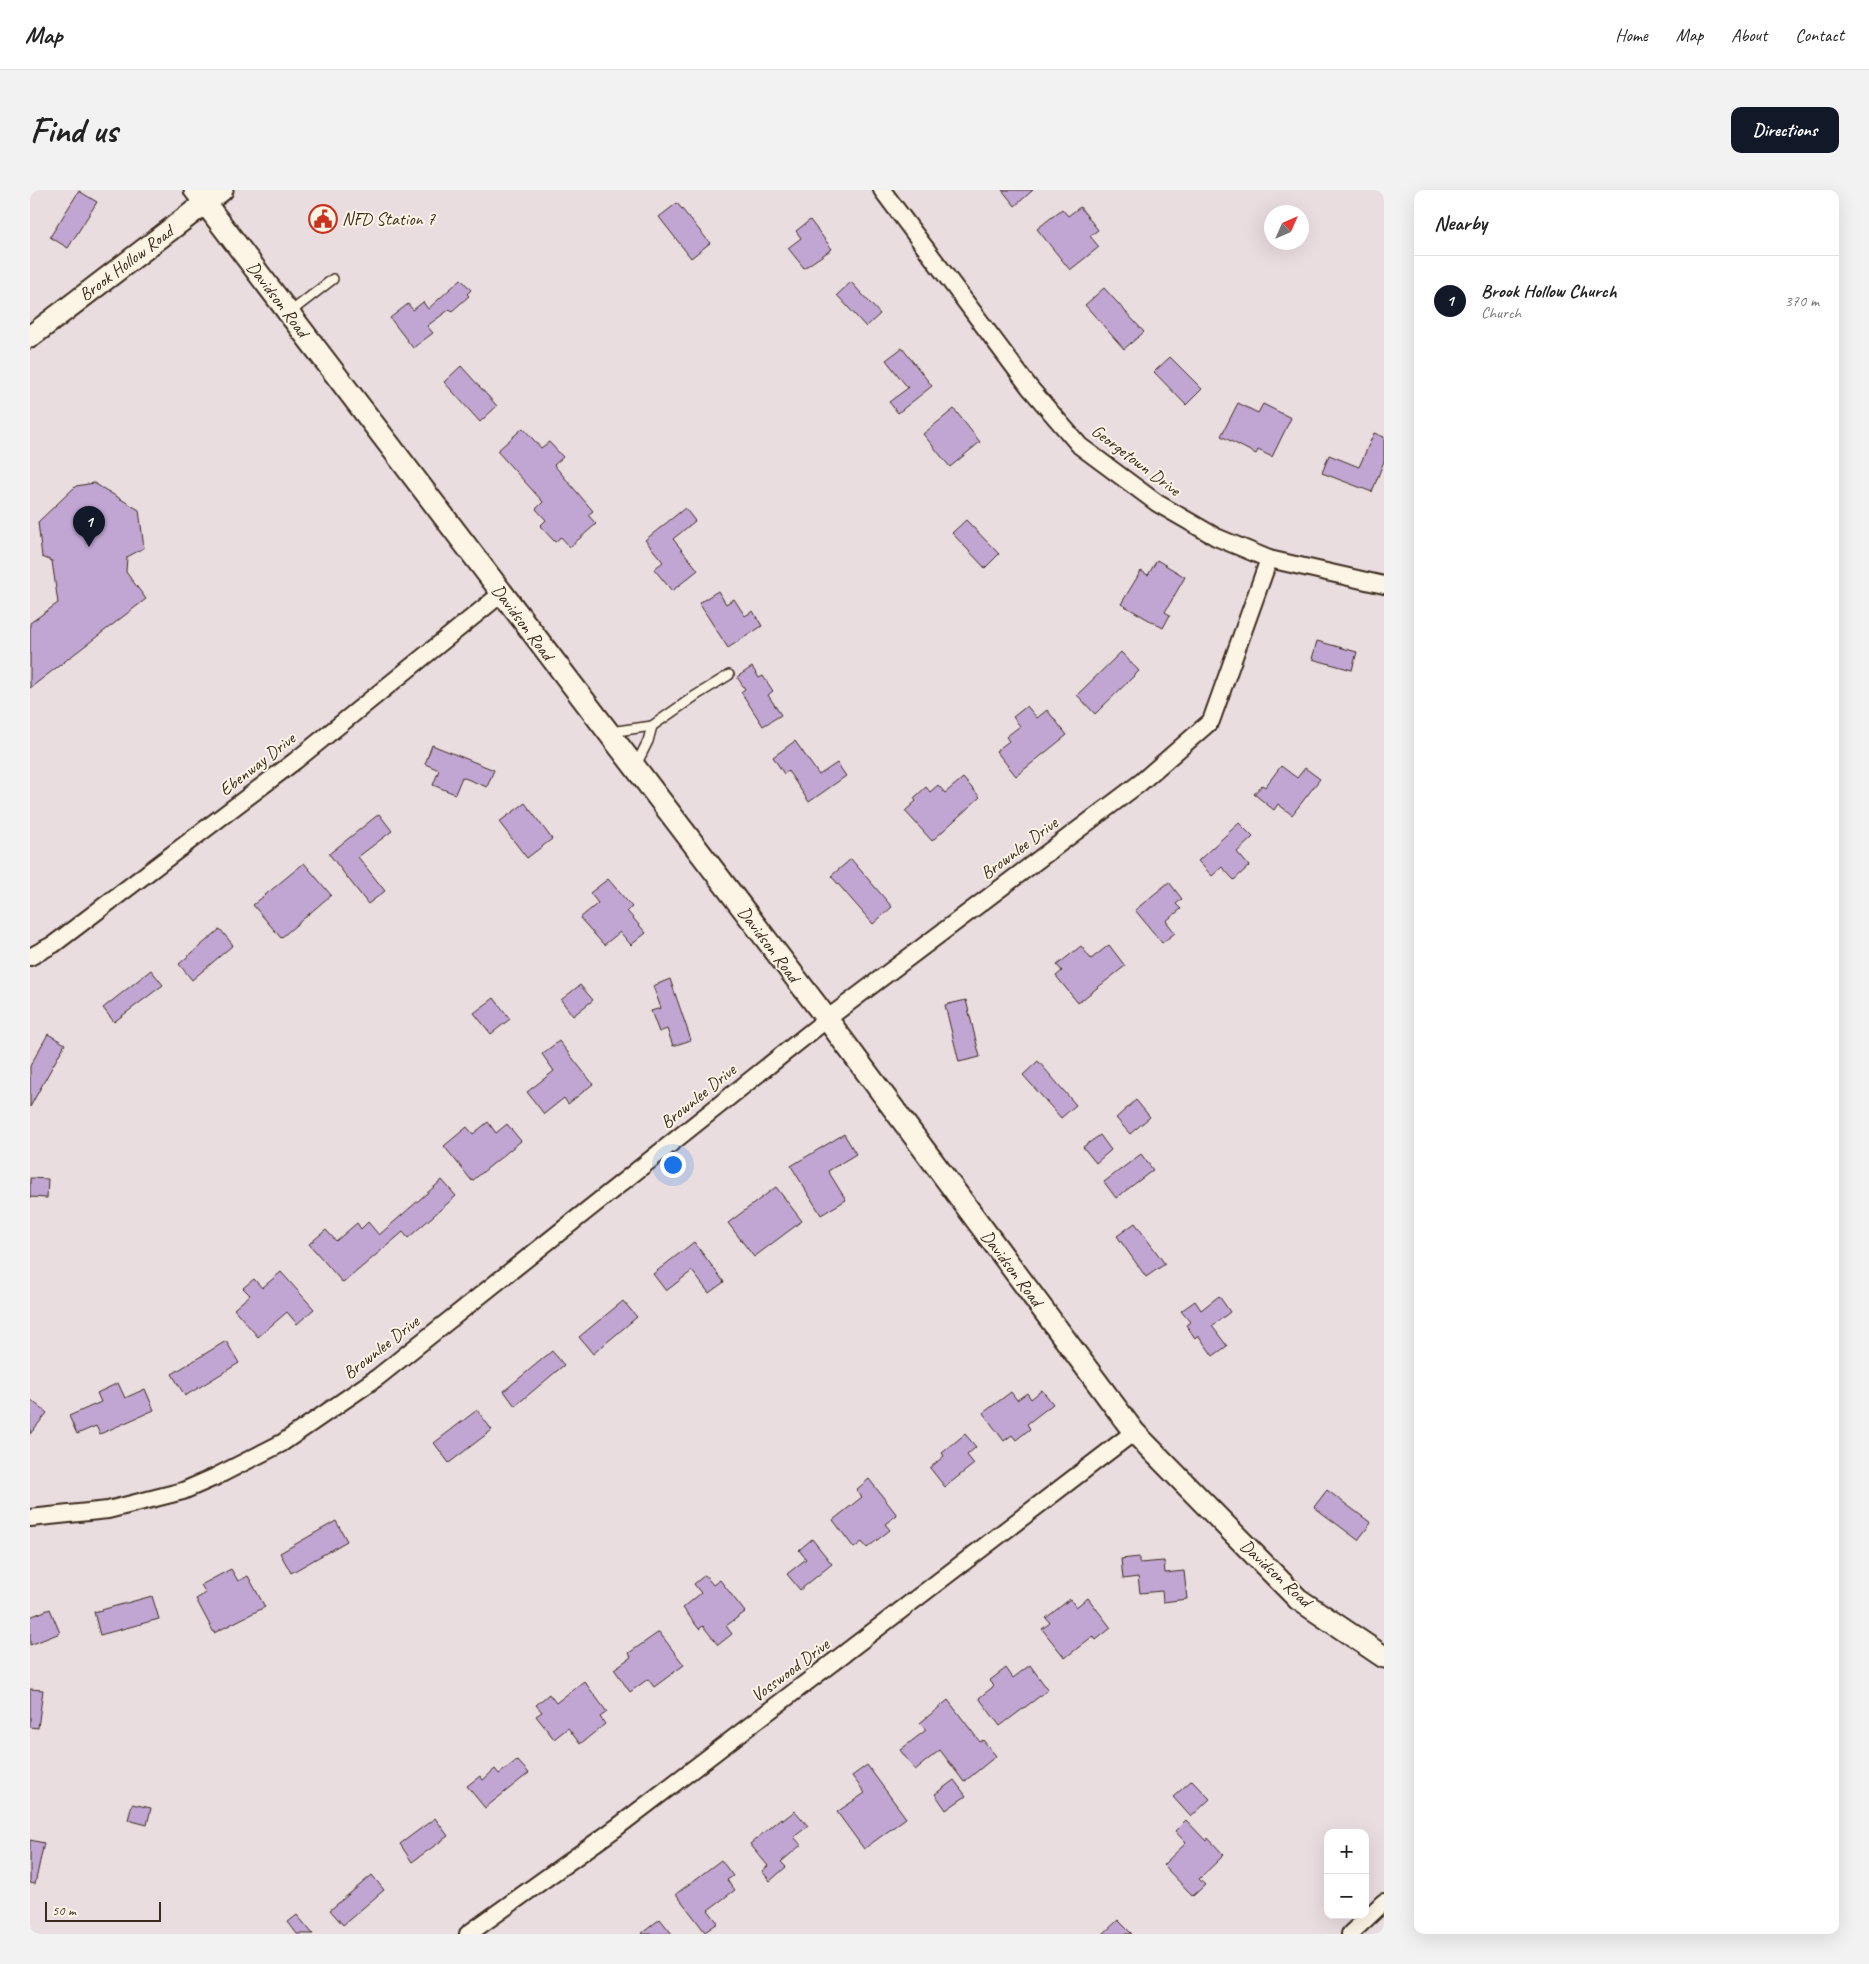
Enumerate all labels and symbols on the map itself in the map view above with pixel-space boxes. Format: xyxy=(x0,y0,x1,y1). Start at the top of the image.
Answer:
public building icon: NFD Station 7 xyxy=(308,204,338,234)
north arrow xyxy=(1264,205,1309,250)
place label: NFD Station 7 xyxy=(342,208,436,230)
street label: Brook Hollow Road xyxy=(75,219,180,306)
street label: Davidson Road xyxy=(242,257,315,344)
street label: Georgetown Drive xyxy=(1087,419,1186,501)
pin: 1 xyxy=(73,506,105,547)
street label: Davidson Road xyxy=(487,580,560,667)
street label: Ebenway Drive xyxy=(215,727,300,800)
street label: Brownlee Drive xyxy=(976,811,1063,884)
street label: Davidson Road xyxy=(733,902,806,989)
street label: Brownlee Drive xyxy=(656,1058,741,1133)
your location xyxy=(660,1152,686,1178)
street label: Davidson Road xyxy=(976,1226,1049,1313)
street label: Brownlee Drive xyxy=(338,1310,424,1384)
street label: Davidson Road xyxy=(1236,1534,1318,1614)
street label: Vosswood Drive xyxy=(746,1633,834,1707)
scale bar xyxy=(45,1899,161,1922)

